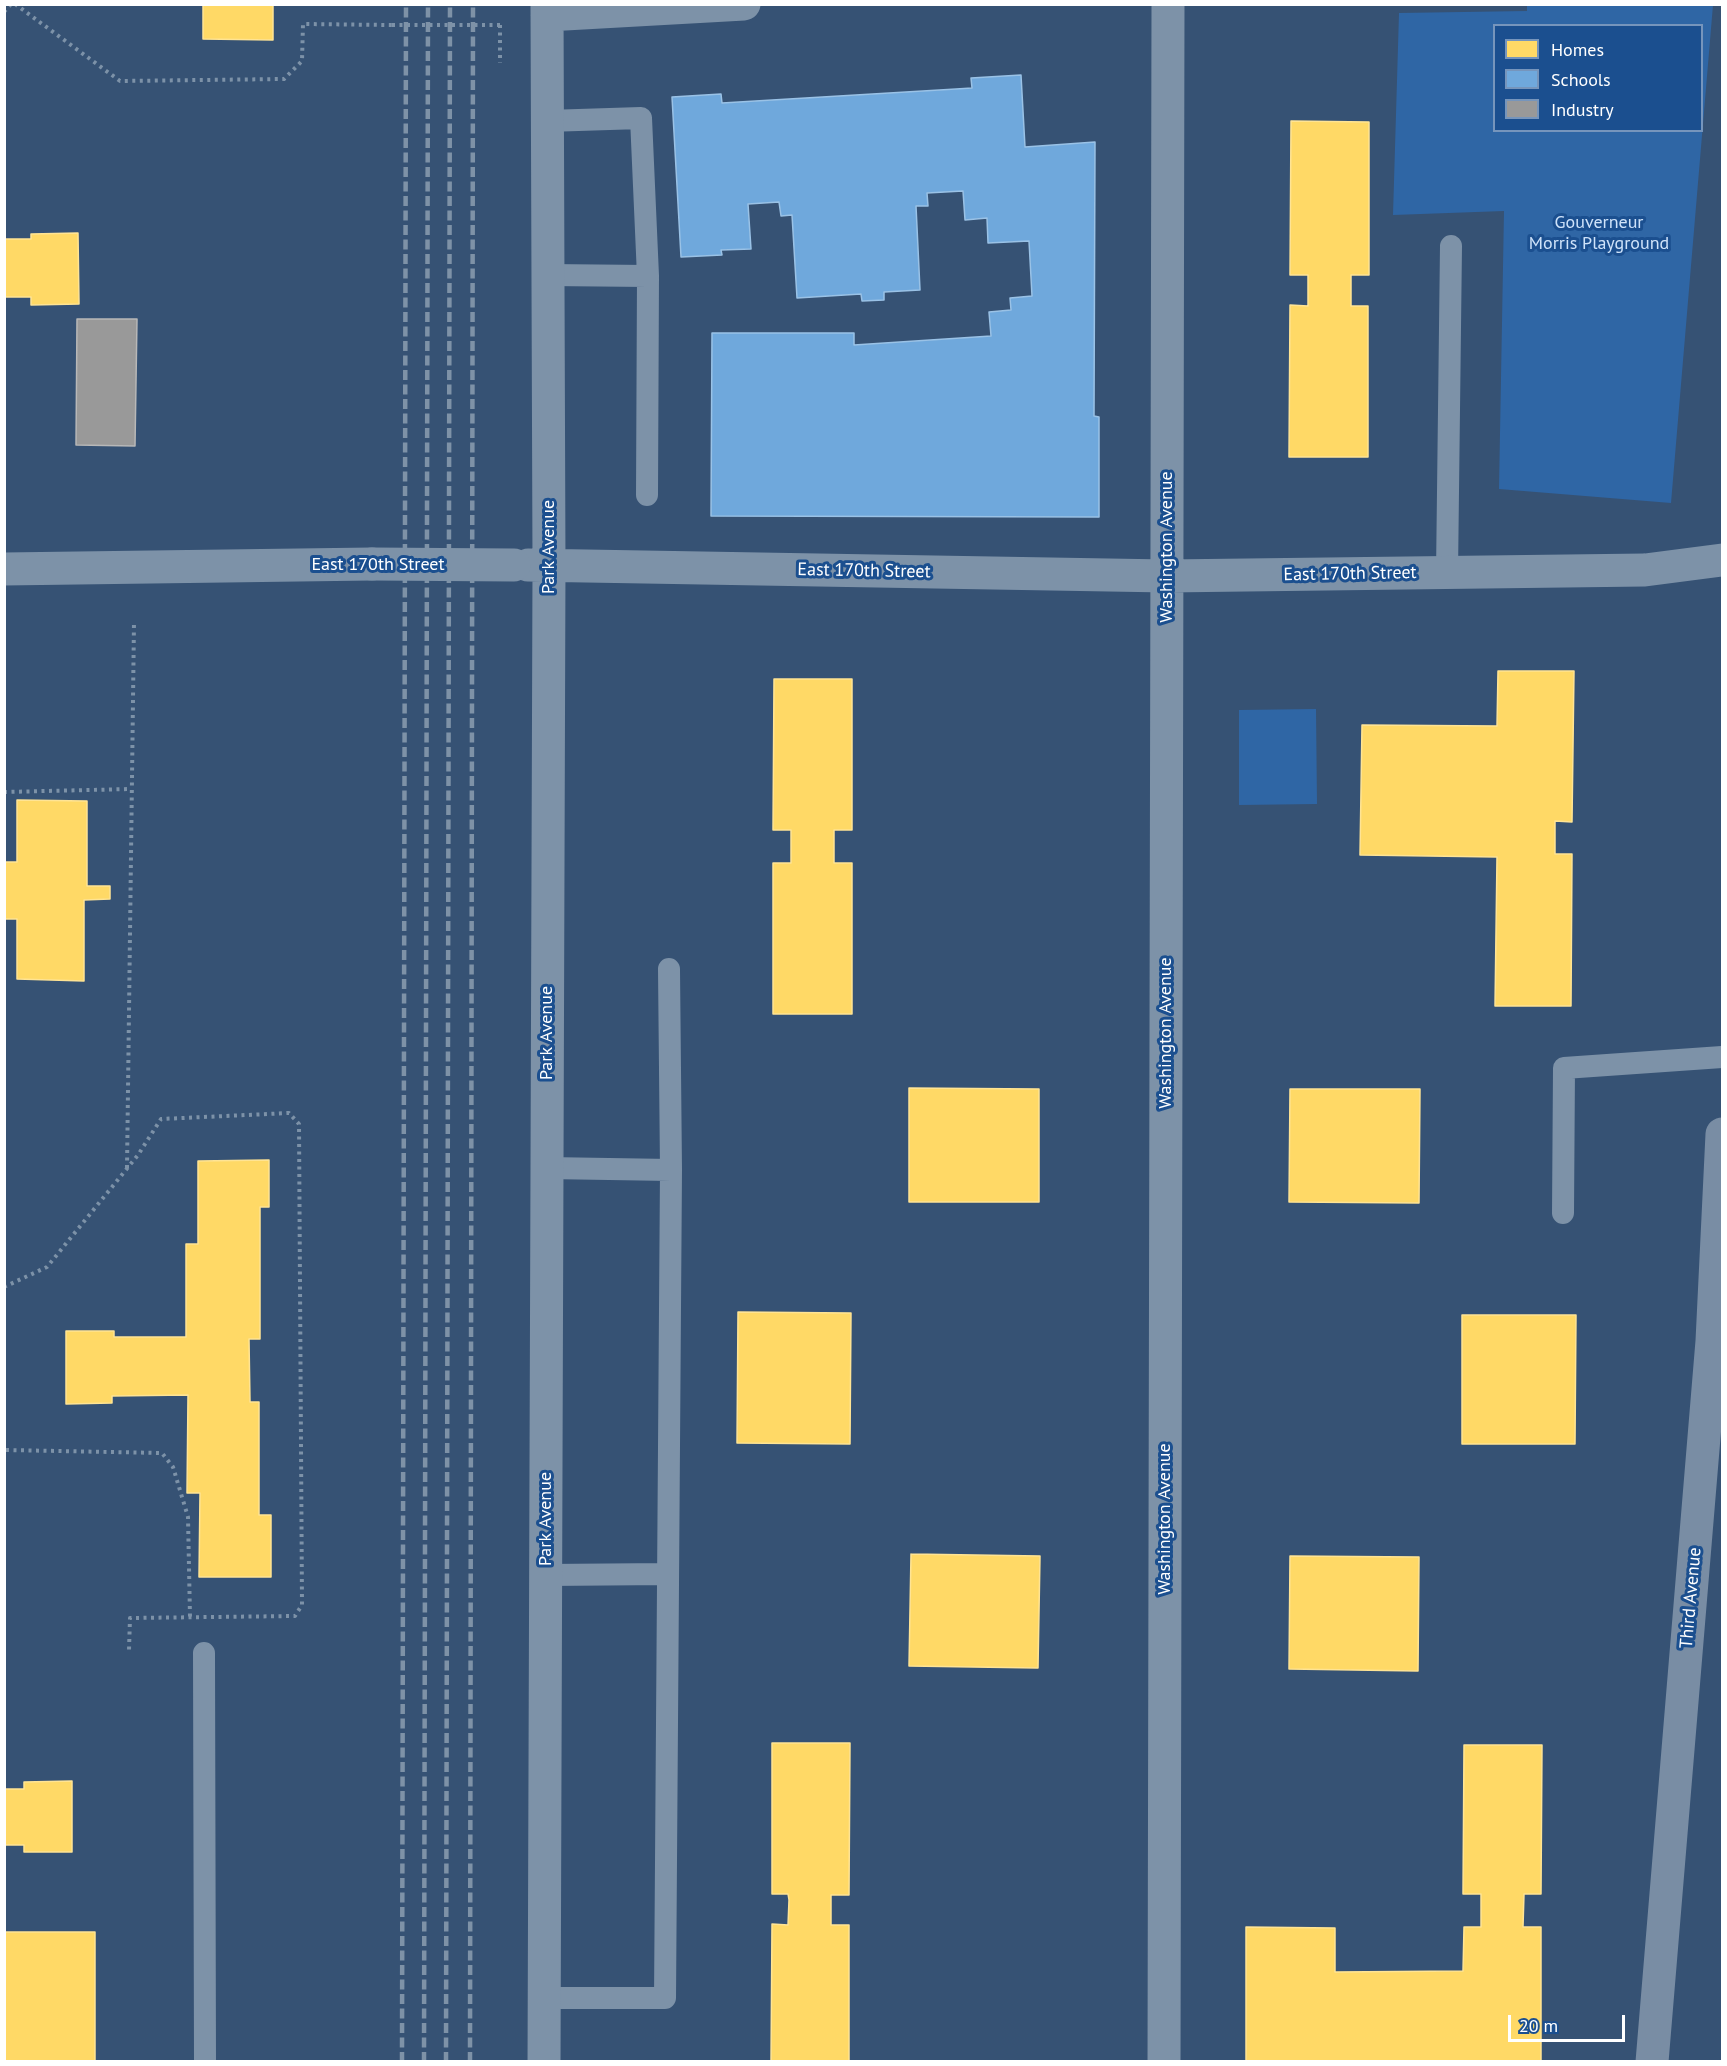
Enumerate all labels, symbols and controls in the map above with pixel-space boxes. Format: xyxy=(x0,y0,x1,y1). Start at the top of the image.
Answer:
legend xyxy=(1493,24,1703,132)
text: Homes xyxy=(1551,38,1604,61)
text: Schools xyxy=(1551,68,1611,91)
text: Industry xyxy=(1551,98,1614,121)
park label: Gouverneur Morris Playground xyxy=(1529,212,1669,254)
street label: Washington Avenue xyxy=(1156,471,1178,623)
street label: Park Avenue xyxy=(538,500,560,594)
street label: East 170th Street xyxy=(311,554,445,576)
street label: East 170th Street xyxy=(797,559,931,583)
street label: East 170th Street xyxy=(1283,562,1417,586)
street label: Washington Avenue xyxy=(1155,957,1177,1109)
street label: Park Avenue xyxy=(536,986,558,1080)
street label: Washington Avenue xyxy=(1154,1443,1176,1595)
street label: Park Avenue xyxy=(535,1472,557,1566)
street label: Third Avenue xyxy=(1676,1547,1706,1649)
scale bar xyxy=(1511,2003,1628,2041)
text: 20 m xyxy=(1519,2014,1558,2037)

